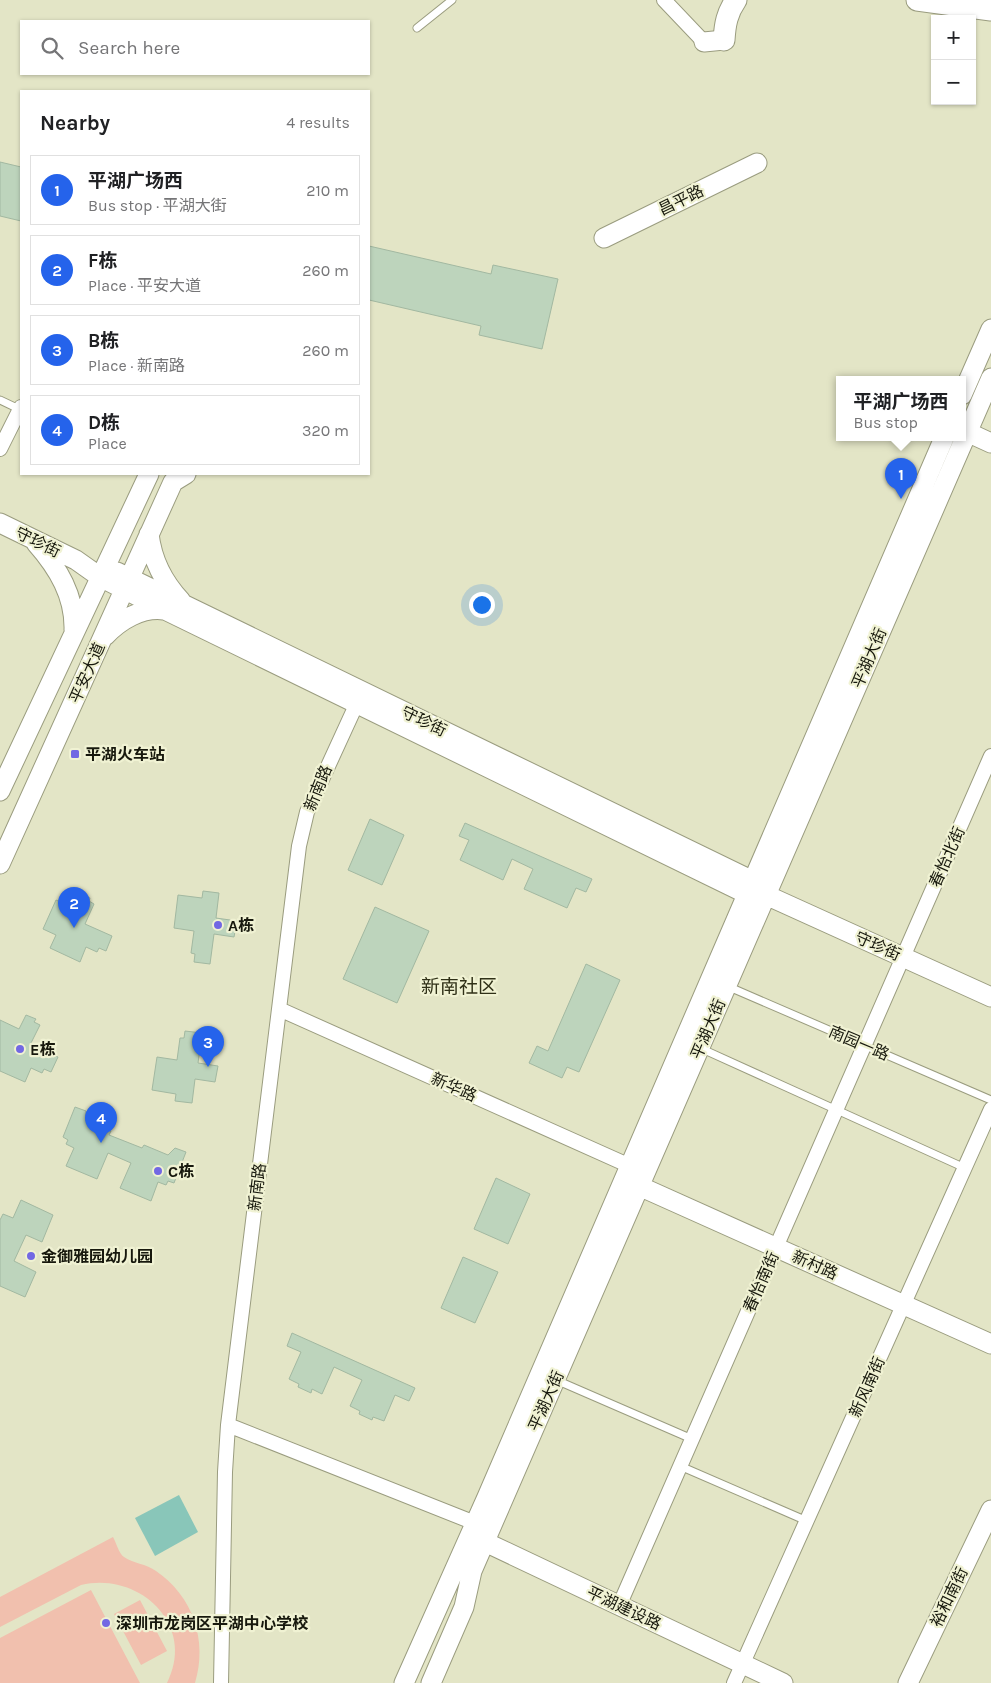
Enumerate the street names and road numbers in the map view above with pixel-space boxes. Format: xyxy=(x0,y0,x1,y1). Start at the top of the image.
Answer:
street label: 昌平路 xyxy=(655,181,707,219)
street label: 守珍街 xyxy=(12,523,64,561)
street label: 平湖大街 xyxy=(848,625,890,691)
street label: 平安大道 xyxy=(65,640,109,706)
street label: 守珍街 xyxy=(398,702,450,740)
street label: 新南路 xyxy=(300,762,336,814)
street label: 春怡北街 xyxy=(925,824,969,890)
street label: 守珍街 xyxy=(852,928,904,964)
street label: 平湖大街 xyxy=(687,996,729,1062)
street label: 南园一路 xyxy=(826,1022,892,1064)
street label: 新华路 xyxy=(428,1069,480,1105)
street label: 新南路 xyxy=(245,1162,269,1212)
street label: 新村路 xyxy=(789,1247,841,1283)
street label: 春怡南街 xyxy=(739,1249,783,1315)
street label: 新风南街 xyxy=(845,1354,889,1420)
street label: 平湖大街 xyxy=(524,1368,568,1434)
street label: 裕和南街 xyxy=(926,1564,972,1630)
street label: 平湖建设路 xyxy=(584,1582,664,1634)

